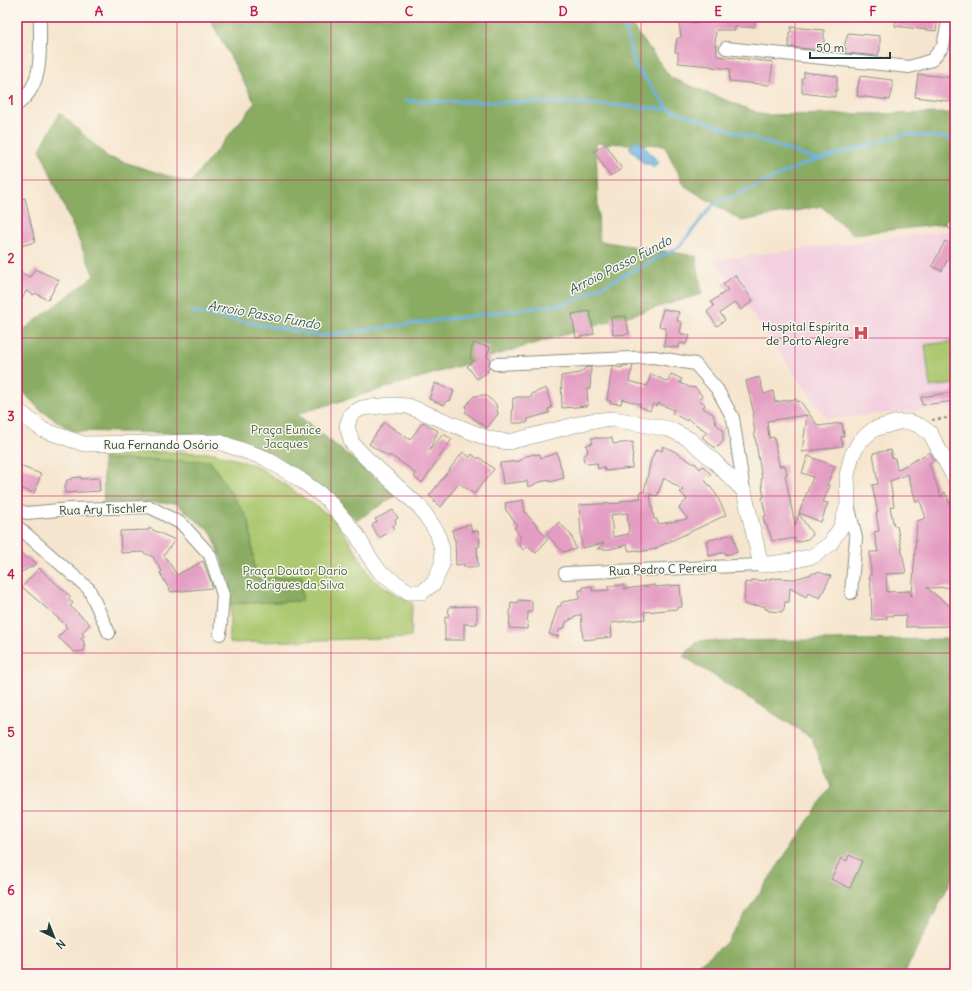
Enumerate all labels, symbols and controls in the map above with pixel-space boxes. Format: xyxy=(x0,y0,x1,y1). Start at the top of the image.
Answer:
text: A xyxy=(95,3,104,20)
text: B xyxy=(250,3,259,20)
text: C xyxy=(405,3,414,20)
text: D xyxy=(558,3,568,20)
text: E xyxy=(714,3,722,20)
text: F xyxy=(869,3,877,20)
scale bar xyxy=(810,34,890,60)
text: 50 m xyxy=(816,40,845,55)
text: 1 xyxy=(8,92,14,109)
water label: Arroio Passo Fundo xyxy=(566,231,675,298)
text: 2 xyxy=(7,250,15,267)
water label: Arroio Passo Fundo xyxy=(207,297,322,333)
place label: Hospital Espírita de Porto Alegre xyxy=(762,319,849,348)
hospital icon: Hospital Espírita de Porto Alegre xyxy=(852,324,870,342)
text: 3 xyxy=(7,408,15,425)
park label: Praça Eunice Jacques xyxy=(251,422,321,451)
street label: Rua Fernando Osório xyxy=(104,437,219,452)
street label: Rua Ary Tischler xyxy=(59,500,147,518)
street label: Rua Pedro C Pereira xyxy=(609,560,717,578)
park label: Praça Doutor Dario Rodrigues da Silva xyxy=(243,563,348,592)
text: 4 xyxy=(7,566,15,583)
text: 5 xyxy=(7,724,15,741)
text: 6 xyxy=(7,882,15,899)
north arrow xyxy=(34,917,74,957)
text: N xyxy=(53,937,68,952)

